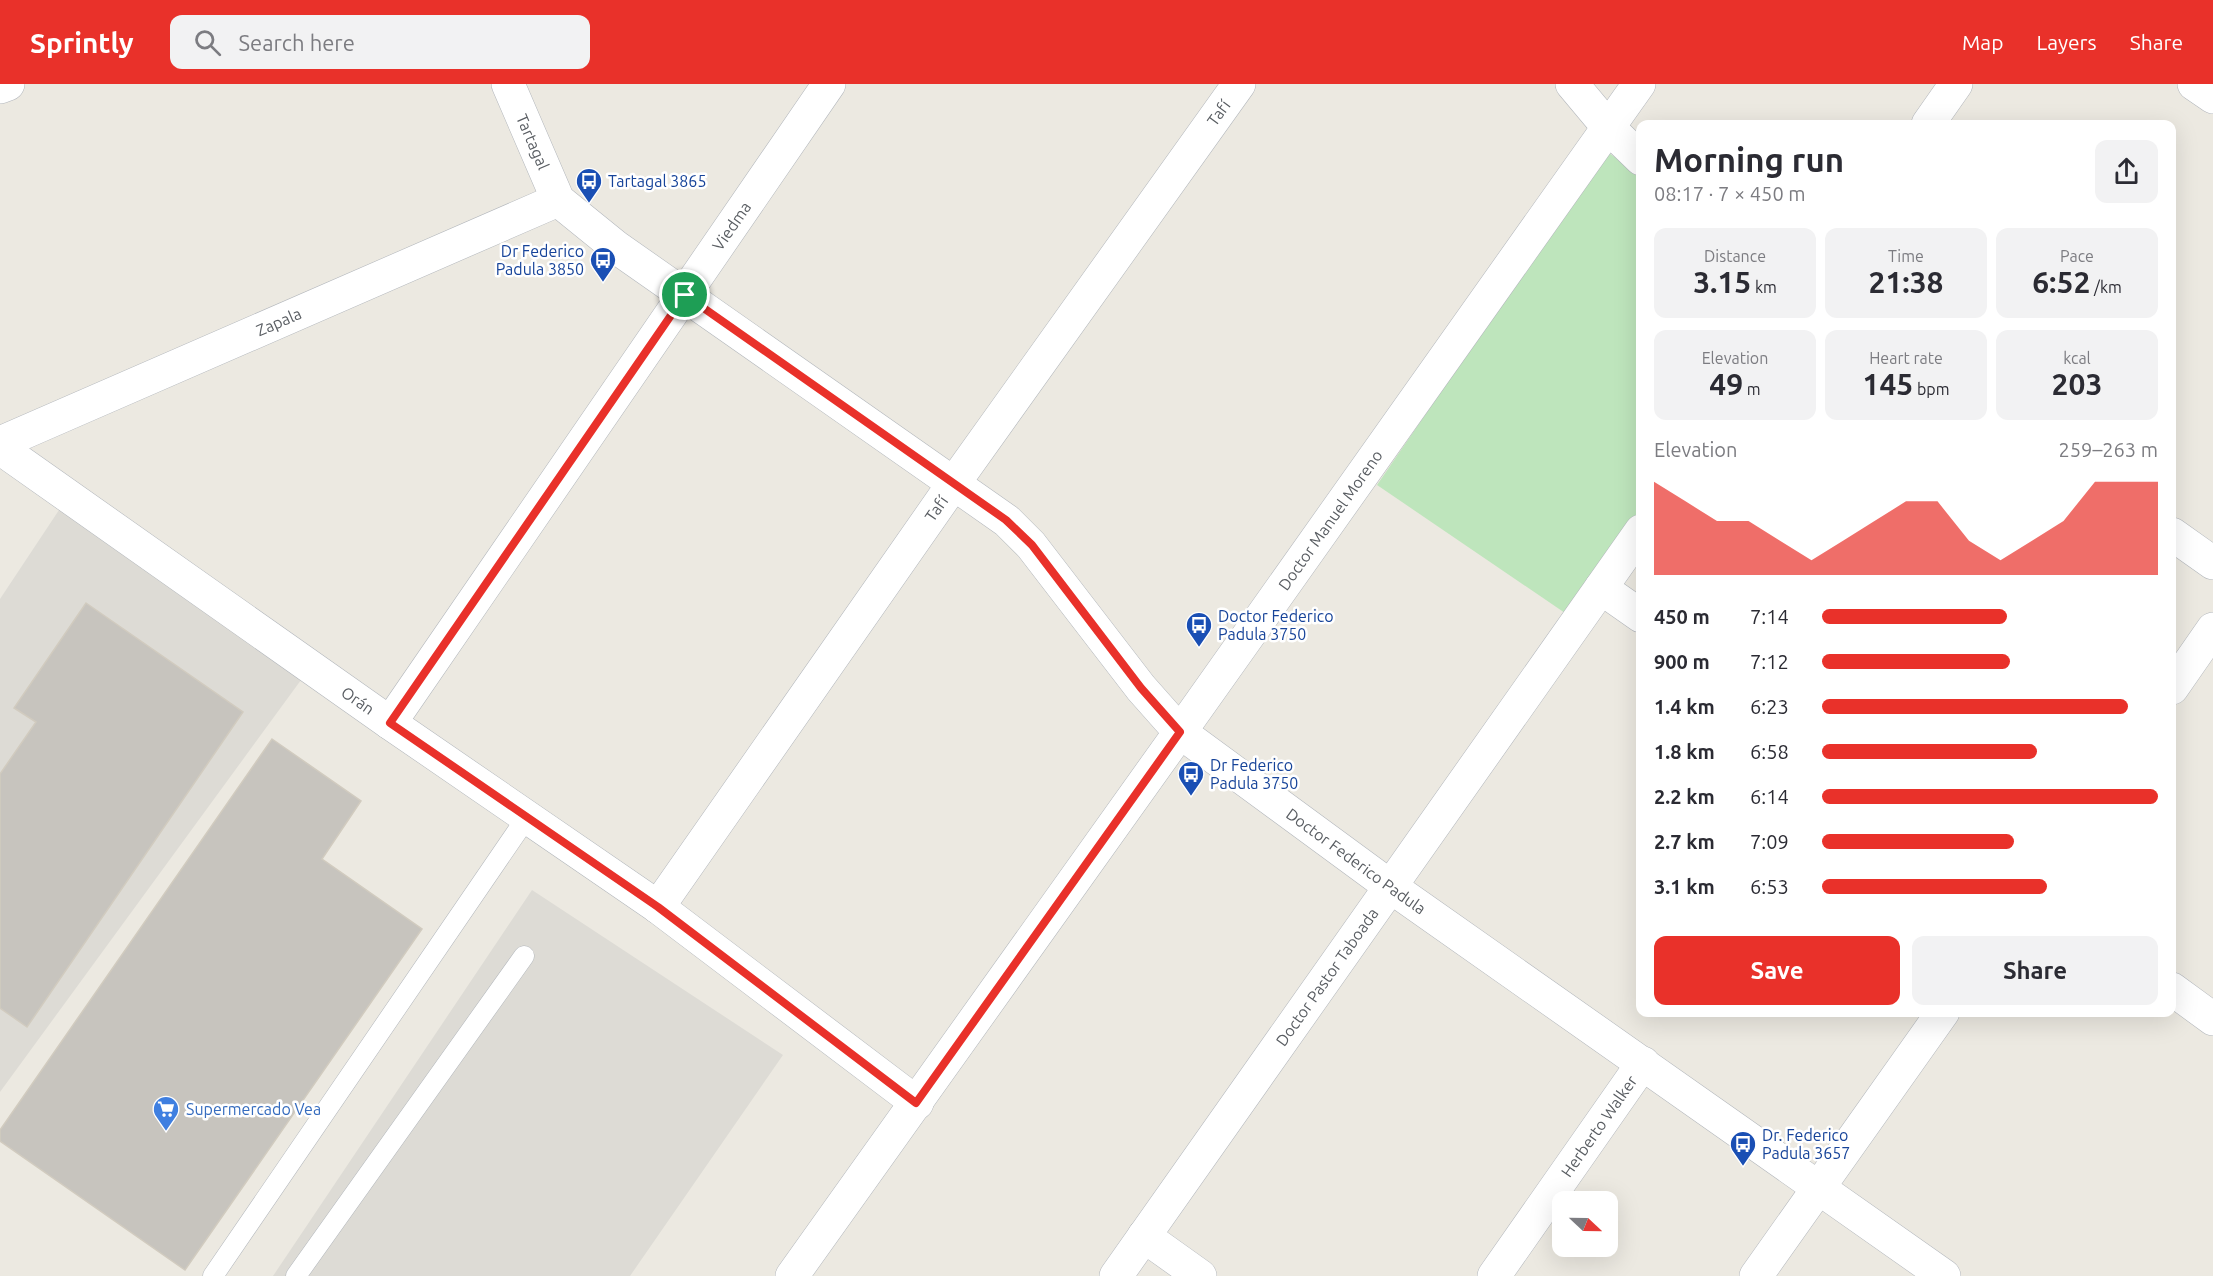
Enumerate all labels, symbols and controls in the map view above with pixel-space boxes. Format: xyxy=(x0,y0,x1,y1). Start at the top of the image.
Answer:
search box xyxy=(170,15,590,69)
icon: search xyxy=(191,26,224,59)
text: Sprintly xyxy=(30,27,134,58)
text: Search here xyxy=(239,30,355,55)
text: Map xyxy=(1962,30,2003,54)
text: Layers xyxy=(2036,30,2097,54)
text: Share xyxy=(2130,30,2183,54)
street label: Tafí xyxy=(1203,96,1234,129)
street label: Tartagal xyxy=(513,111,553,172)
button: share xyxy=(2095,140,2158,203)
text: Morning run xyxy=(1654,141,1844,178)
bus stop icon: Tartagal 3865 xyxy=(574,166,604,204)
place label: Tartagal 3865 xyxy=(608,172,706,190)
text: 08:17 · 7 × 450 m xyxy=(1654,182,1806,205)
street label: Viedma xyxy=(709,198,754,254)
place label: Dr Federico Padula 3850 xyxy=(496,242,584,278)
bus stop icon: Dr Federico Padula 3850 xyxy=(588,245,618,283)
text: Distance xyxy=(1704,247,1766,265)
text: Time xyxy=(1888,247,1924,265)
text: Pace xyxy=(2060,247,2094,265)
text: 3.15 xyxy=(1693,265,1751,299)
text: 21:38 xyxy=(1868,265,1944,299)
text: 6:52 xyxy=(2032,265,2090,299)
pin xyxy=(659,269,710,320)
icon: arrive xyxy=(668,278,701,311)
text: km xyxy=(1751,278,1777,296)
text: /km xyxy=(2090,278,2122,296)
street label: Zapala xyxy=(253,304,304,339)
text: Elevation xyxy=(1702,349,1768,367)
text: Heart rate xyxy=(1869,349,1943,367)
text: kcal xyxy=(2063,349,2091,367)
text: 49 xyxy=(1709,367,1743,401)
text: 145 xyxy=(1863,367,1913,401)
text: 203 xyxy=(2052,367,2102,401)
text: m xyxy=(1743,380,1761,398)
text: bpm xyxy=(1913,380,1949,398)
text: Elevation xyxy=(1654,438,1737,461)
text: 259–263 m xyxy=(2059,438,2158,461)
street label: Doctor Manuel Moreno xyxy=(1274,447,1386,593)
street label: Tafí xyxy=(921,491,952,525)
text: 450 m xyxy=(1654,605,1710,628)
text: 7:14 xyxy=(1750,605,1789,628)
place label: Doctor Federico Padula 3750 xyxy=(1218,607,1334,643)
bus stop icon: Doctor Federico Padula 3750 xyxy=(1184,610,1214,648)
text: 900 m xyxy=(1654,650,1710,673)
text: 7:12 xyxy=(1750,650,1789,673)
street label: Orán xyxy=(338,683,378,718)
text: 1.4 km xyxy=(1654,695,1715,718)
text: 6:23 xyxy=(1750,695,1789,718)
text: 1.8 km xyxy=(1654,740,1715,763)
text: 6:58 xyxy=(1750,740,1789,763)
place label: Dr Federico Padula 3750 xyxy=(1210,756,1298,792)
bus stop icon: Dr Federico Padula 3750 xyxy=(1176,759,1206,797)
text: 2.2 km xyxy=(1654,785,1715,808)
text: 6:14 xyxy=(1750,785,1789,808)
street label: Doctor Federico Padula xyxy=(1283,804,1429,918)
text: 2.7 km xyxy=(1654,830,1715,853)
text: 7:09 xyxy=(1750,830,1789,853)
text: 3.1 km xyxy=(1654,875,1715,898)
text: 6:53 xyxy=(1750,875,1789,898)
street label: Doctor Pastor Taboada xyxy=(1272,904,1382,1049)
button: Save xyxy=(1654,936,1900,1005)
button: Share xyxy=(1912,936,2158,1005)
street label: Herberto Walker xyxy=(1557,1072,1640,1180)
supermarket icon: Supermercado Vea xyxy=(151,1094,181,1132)
place label: Supermercado Vea xyxy=(186,1100,321,1118)
place label: Dr. Federico Padula 3657 xyxy=(1762,1126,1850,1162)
bus stop icon: Dr. Federico Padula 3657 xyxy=(1728,1129,1758,1167)
north arrow xyxy=(1552,1191,1618,1257)
map controls xyxy=(1552,1191,1618,1257)

